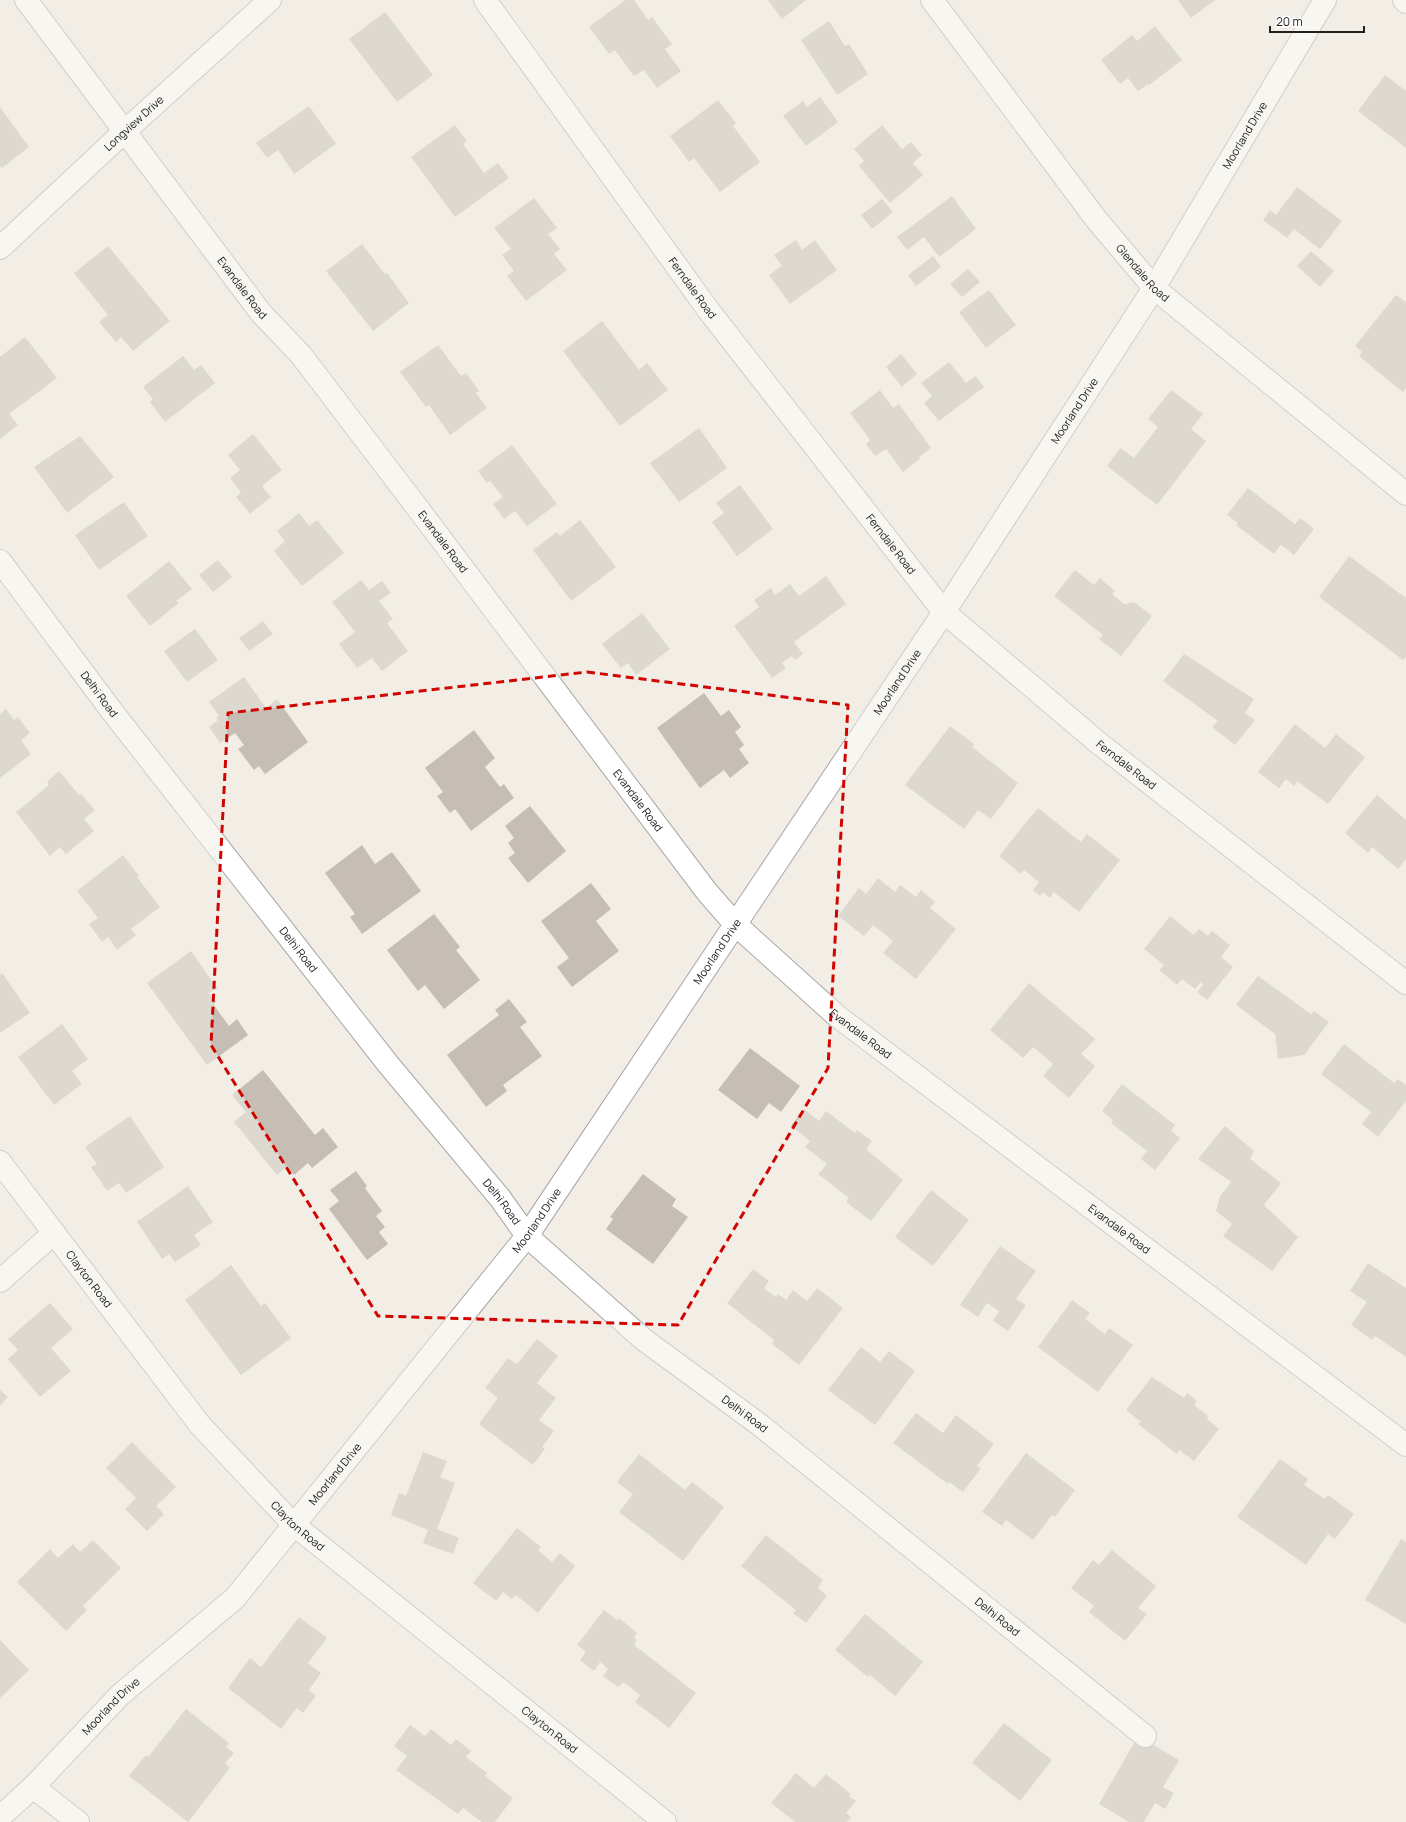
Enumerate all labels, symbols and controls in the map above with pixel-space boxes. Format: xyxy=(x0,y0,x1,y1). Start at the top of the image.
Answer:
scale bar xyxy=(1270,8,1364,34)
text: 20 m xyxy=(1276,13,1303,30)
street label: Longview Drive xyxy=(100,91,167,154)
street label: Moorland Drive xyxy=(1218,98,1270,171)
street label: Glendale Road xyxy=(1113,241,1173,305)
street label: Evandale Road xyxy=(214,253,271,322)
street label: Ferndale Road xyxy=(666,254,720,322)
street label: Moorland Drive xyxy=(1047,374,1101,446)
street label: Evandale Road xyxy=(415,507,472,576)
street label: Ferndale Road xyxy=(863,511,920,577)
street label: Moorland Drive xyxy=(869,646,924,718)
street label: Delhi Road xyxy=(77,668,122,720)
street label: Ferndale Road xyxy=(1093,736,1160,792)
street label: Evandale Road xyxy=(610,766,667,834)
street label: Moorland Drive xyxy=(689,915,744,987)
street label: Delhi Road xyxy=(276,923,321,975)
street label: Evandale Road xyxy=(827,1005,895,1062)
street label: Delhi Road xyxy=(480,1175,524,1227)
street label: Moorland Drive xyxy=(508,1184,564,1256)
street label: Evandale Road xyxy=(1085,1200,1154,1257)
street label: Clayton Road xyxy=(63,1247,116,1310)
street label: Delhi Road xyxy=(719,1391,771,1435)
street label: Moorland Drive xyxy=(305,1439,365,1508)
street label: Clayton Road xyxy=(268,1497,328,1554)
street label: Delhi Road xyxy=(972,1594,1023,1639)
street label: Moorland Drive xyxy=(78,1673,143,1738)
street label: Clayton Road xyxy=(519,1702,581,1756)

